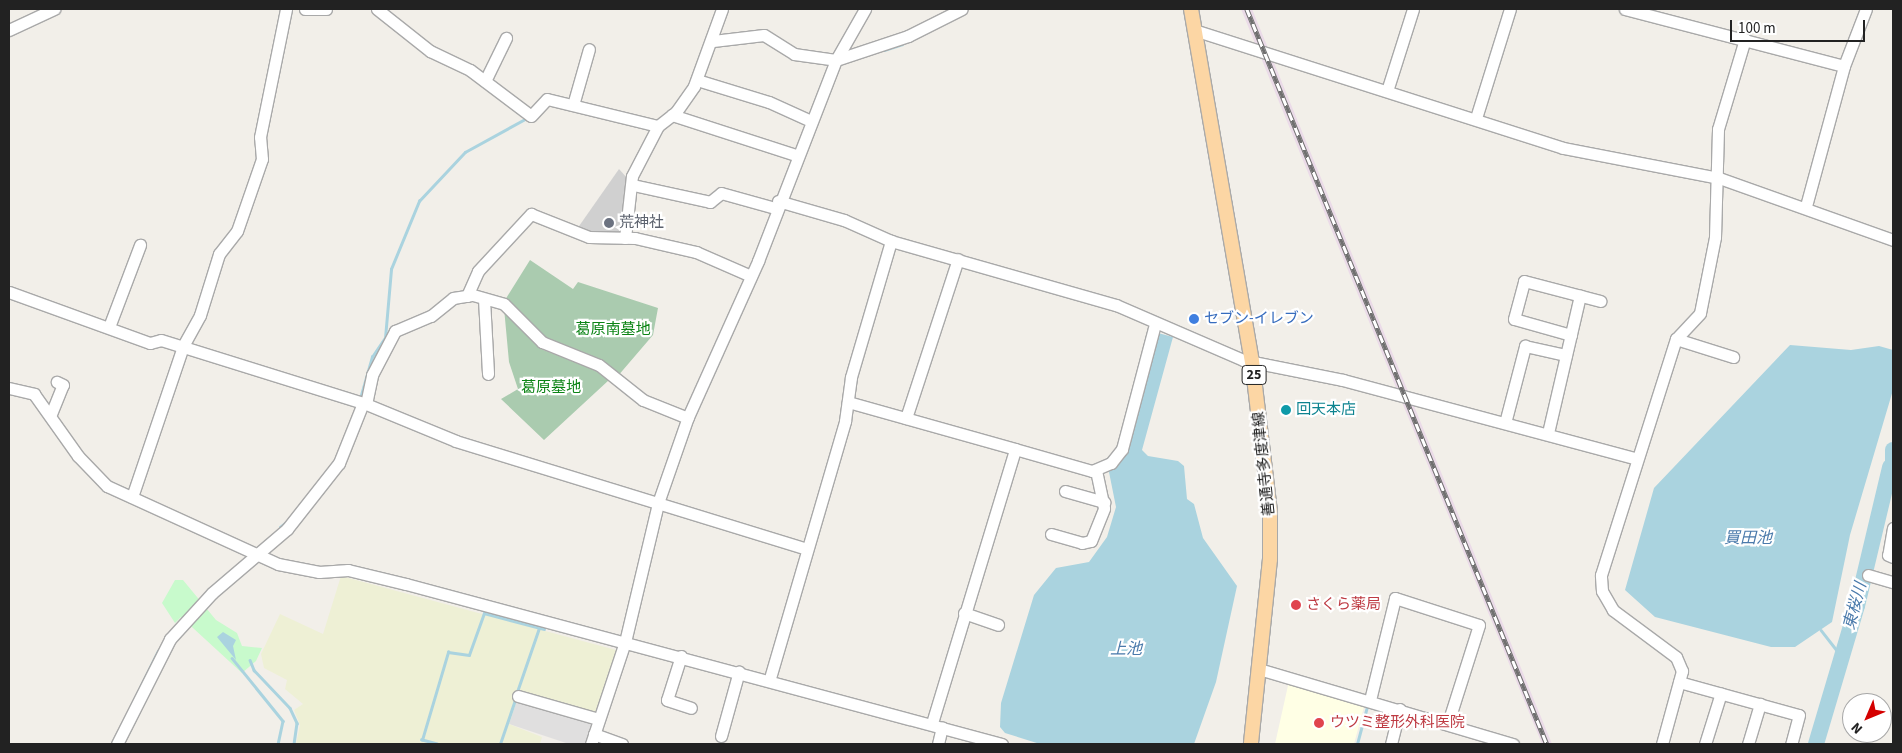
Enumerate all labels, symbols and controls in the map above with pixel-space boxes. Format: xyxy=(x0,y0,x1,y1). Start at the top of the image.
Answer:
scale bar xyxy=(1732,10,1867,42)
text: 100 m xyxy=(1738,18,1776,39)
place label: 荒神社 xyxy=(619,214,664,232)
marker: 荒神社 xyxy=(603,217,615,229)
place label: セブン-イレブン xyxy=(1204,310,1314,328)
marker: セブン-イレブン xyxy=(1188,313,1200,325)
park label: 葛原南墓地 xyxy=(576,321,650,339)
road number: 25 xyxy=(1242,364,1266,386)
park label: 葛原墓地 xyxy=(521,379,581,397)
place label: 回天本店 xyxy=(1296,401,1356,419)
marker: 回天本店 xyxy=(1280,404,1292,416)
street label: 善通寺多度津線 xyxy=(1250,411,1278,517)
water label: 買田池 xyxy=(1724,528,1772,548)
water label: 東桜川 xyxy=(1840,580,1870,632)
place label: さくら薬局 xyxy=(1306,596,1381,614)
marker: さくら薬局 xyxy=(1290,599,1302,611)
water label: 上池 xyxy=(1110,639,1142,659)
north arrow xyxy=(1842,693,1892,743)
place label: ウツミ整形外科医院 xyxy=(1330,714,1465,732)
marker: ウツミ整形外科医院 xyxy=(1312,716,1326,730)
text: N xyxy=(1847,718,1867,738)

